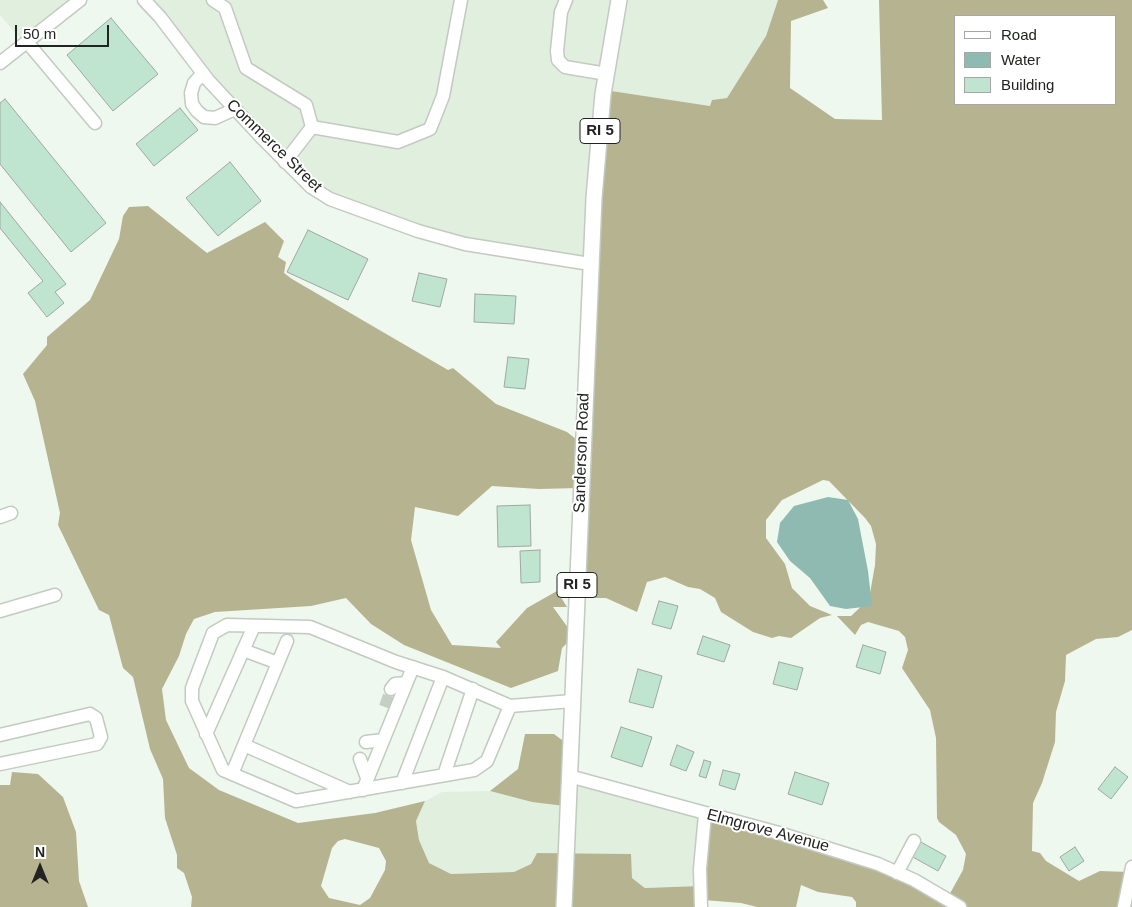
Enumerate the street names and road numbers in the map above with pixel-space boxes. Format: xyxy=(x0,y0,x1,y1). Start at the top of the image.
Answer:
street label: Commerce Street xyxy=(222,96,326,196)
road number: RI 5 xyxy=(580,118,620,144)
street label: Sanderson Road xyxy=(570,393,594,513)
road number: RI 5 xyxy=(557,572,597,598)
street label: Elmgrove Avenue xyxy=(705,805,831,857)

